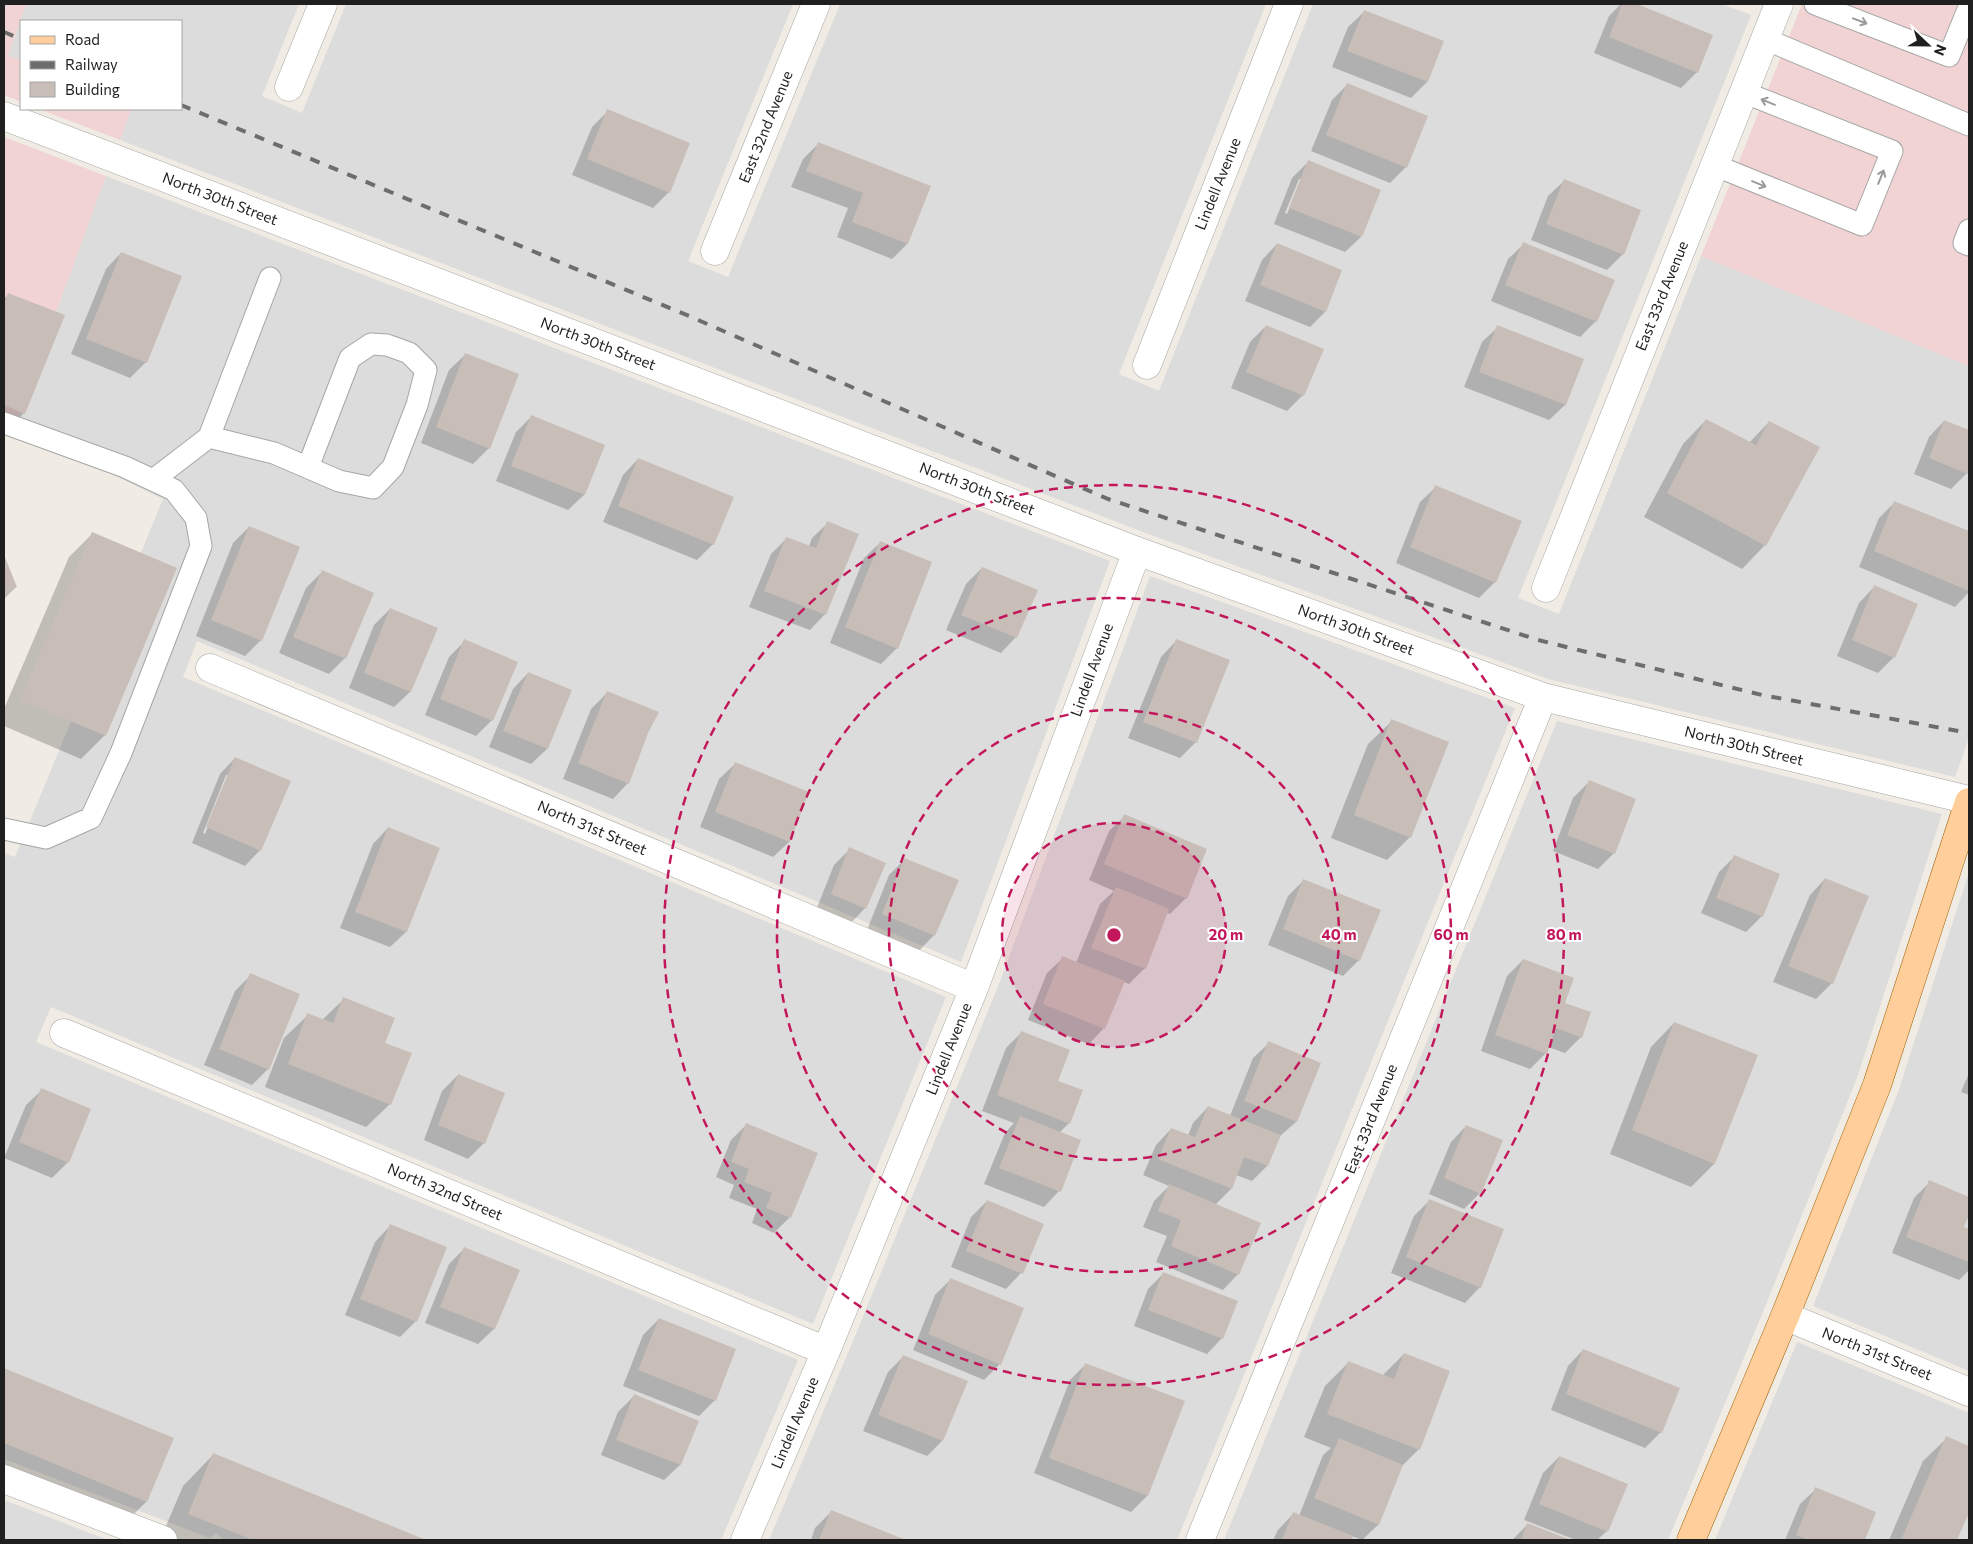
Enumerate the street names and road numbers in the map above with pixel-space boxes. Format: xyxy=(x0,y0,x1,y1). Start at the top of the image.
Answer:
street label: East 32nd Avenue xyxy=(734,68,796,185)
street label: Lindell Avenue xyxy=(1190,135,1244,232)
street label: North 30th Street xyxy=(160,168,281,228)
street label: East 33rd Avenue xyxy=(1631,238,1691,353)
street label: North 30th Street xyxy=(538,313,659,373)
street label: North 30th Street xyxy=(917,458,1038,518)
street label: North 30th Street xyxy=(1296,600,1417,658)
street label: Lindell Avenue xyxy=(1066,620,1116,719)
street label: North 30th Street xyxy=(1683,722,1806,769)
street label: North 31st Street xyxy=(535,796,650,858)
street label: Lindell Avenue xyxy=(921,1000,975,1097)
street label: East 33rd Avenue xyxy=(1340,1061,1400,1176)
street label: North 32nd Street xyxy=(385,1159,506,1223)
street label: North 31st Street xyxy=(1820,1323,1935,1383)
street label: Lindell Avenue xyxy=(767,1374,822,1471)

